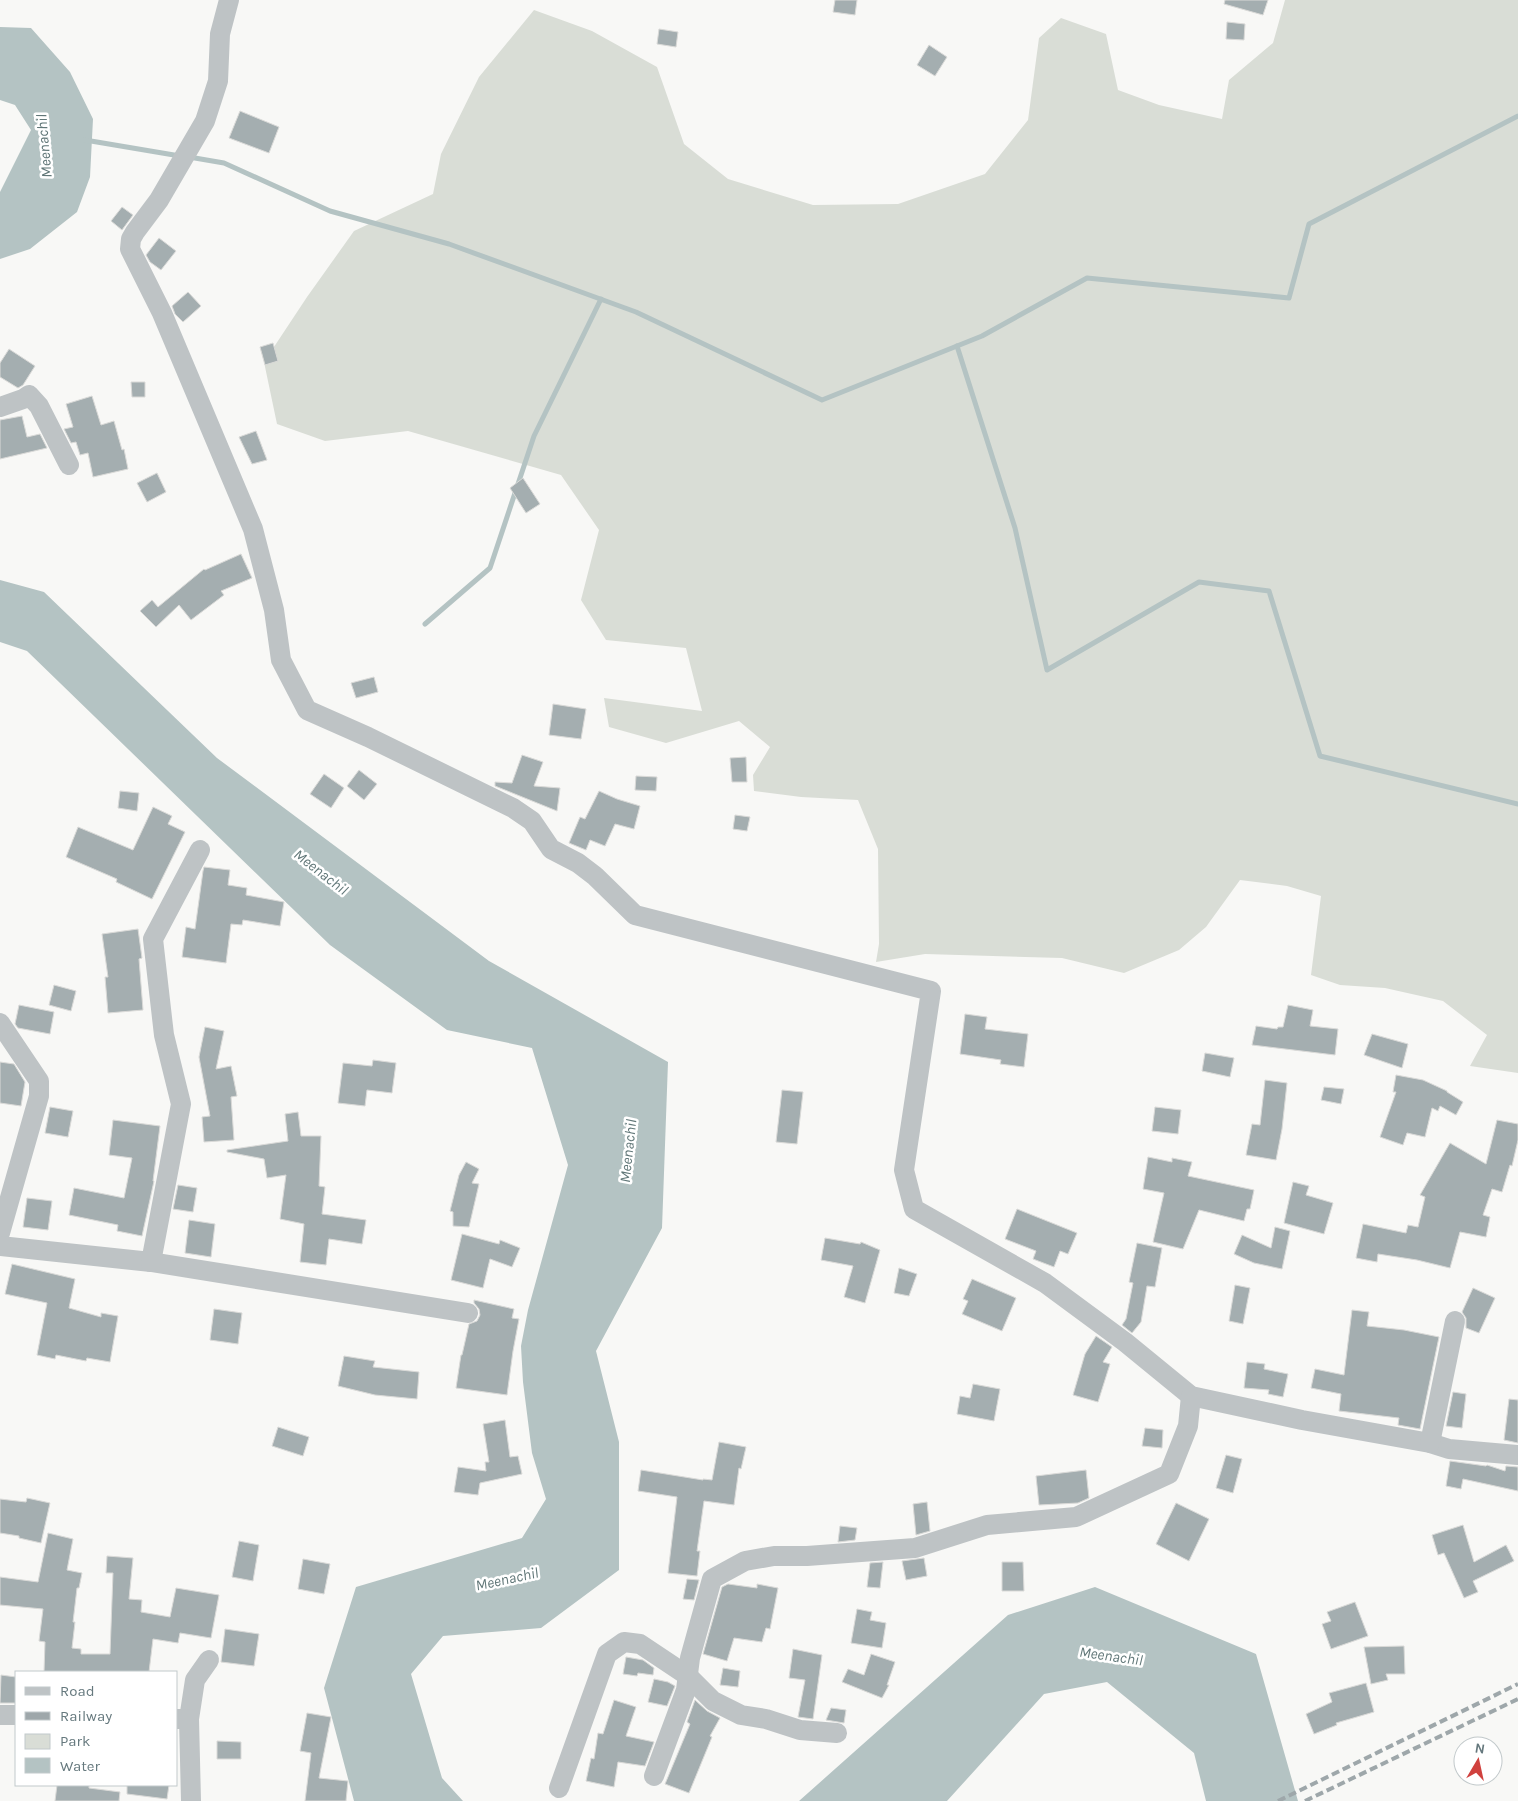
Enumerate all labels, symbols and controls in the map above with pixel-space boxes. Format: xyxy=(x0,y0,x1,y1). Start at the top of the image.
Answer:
water label: Meenachil xyxy=(32,113,56,179)
water label: Meenachil xyxy=(290,845,352,899)
water label: Meenachil xyxy=(616,1118,640,1184)
water label: Meenachil xyxy=(474,1564,540,1594)
water label: Meenachil xyxy=(1078,1643,1144,1669)
legend xyxy=(15,1671,178,1786)
text: Road xyxy=(60,1682,95,1700)
text: Railway xyxy=(60,1707,112,1725)
text: Park xyxy=(60,1732,90,1750)
north arrow xyxy=(1453,1736,1503,1786)
text: N xyxy=(1474,1739,1486,1758)
text: Water xyxy=(60,1757,101,1775)

